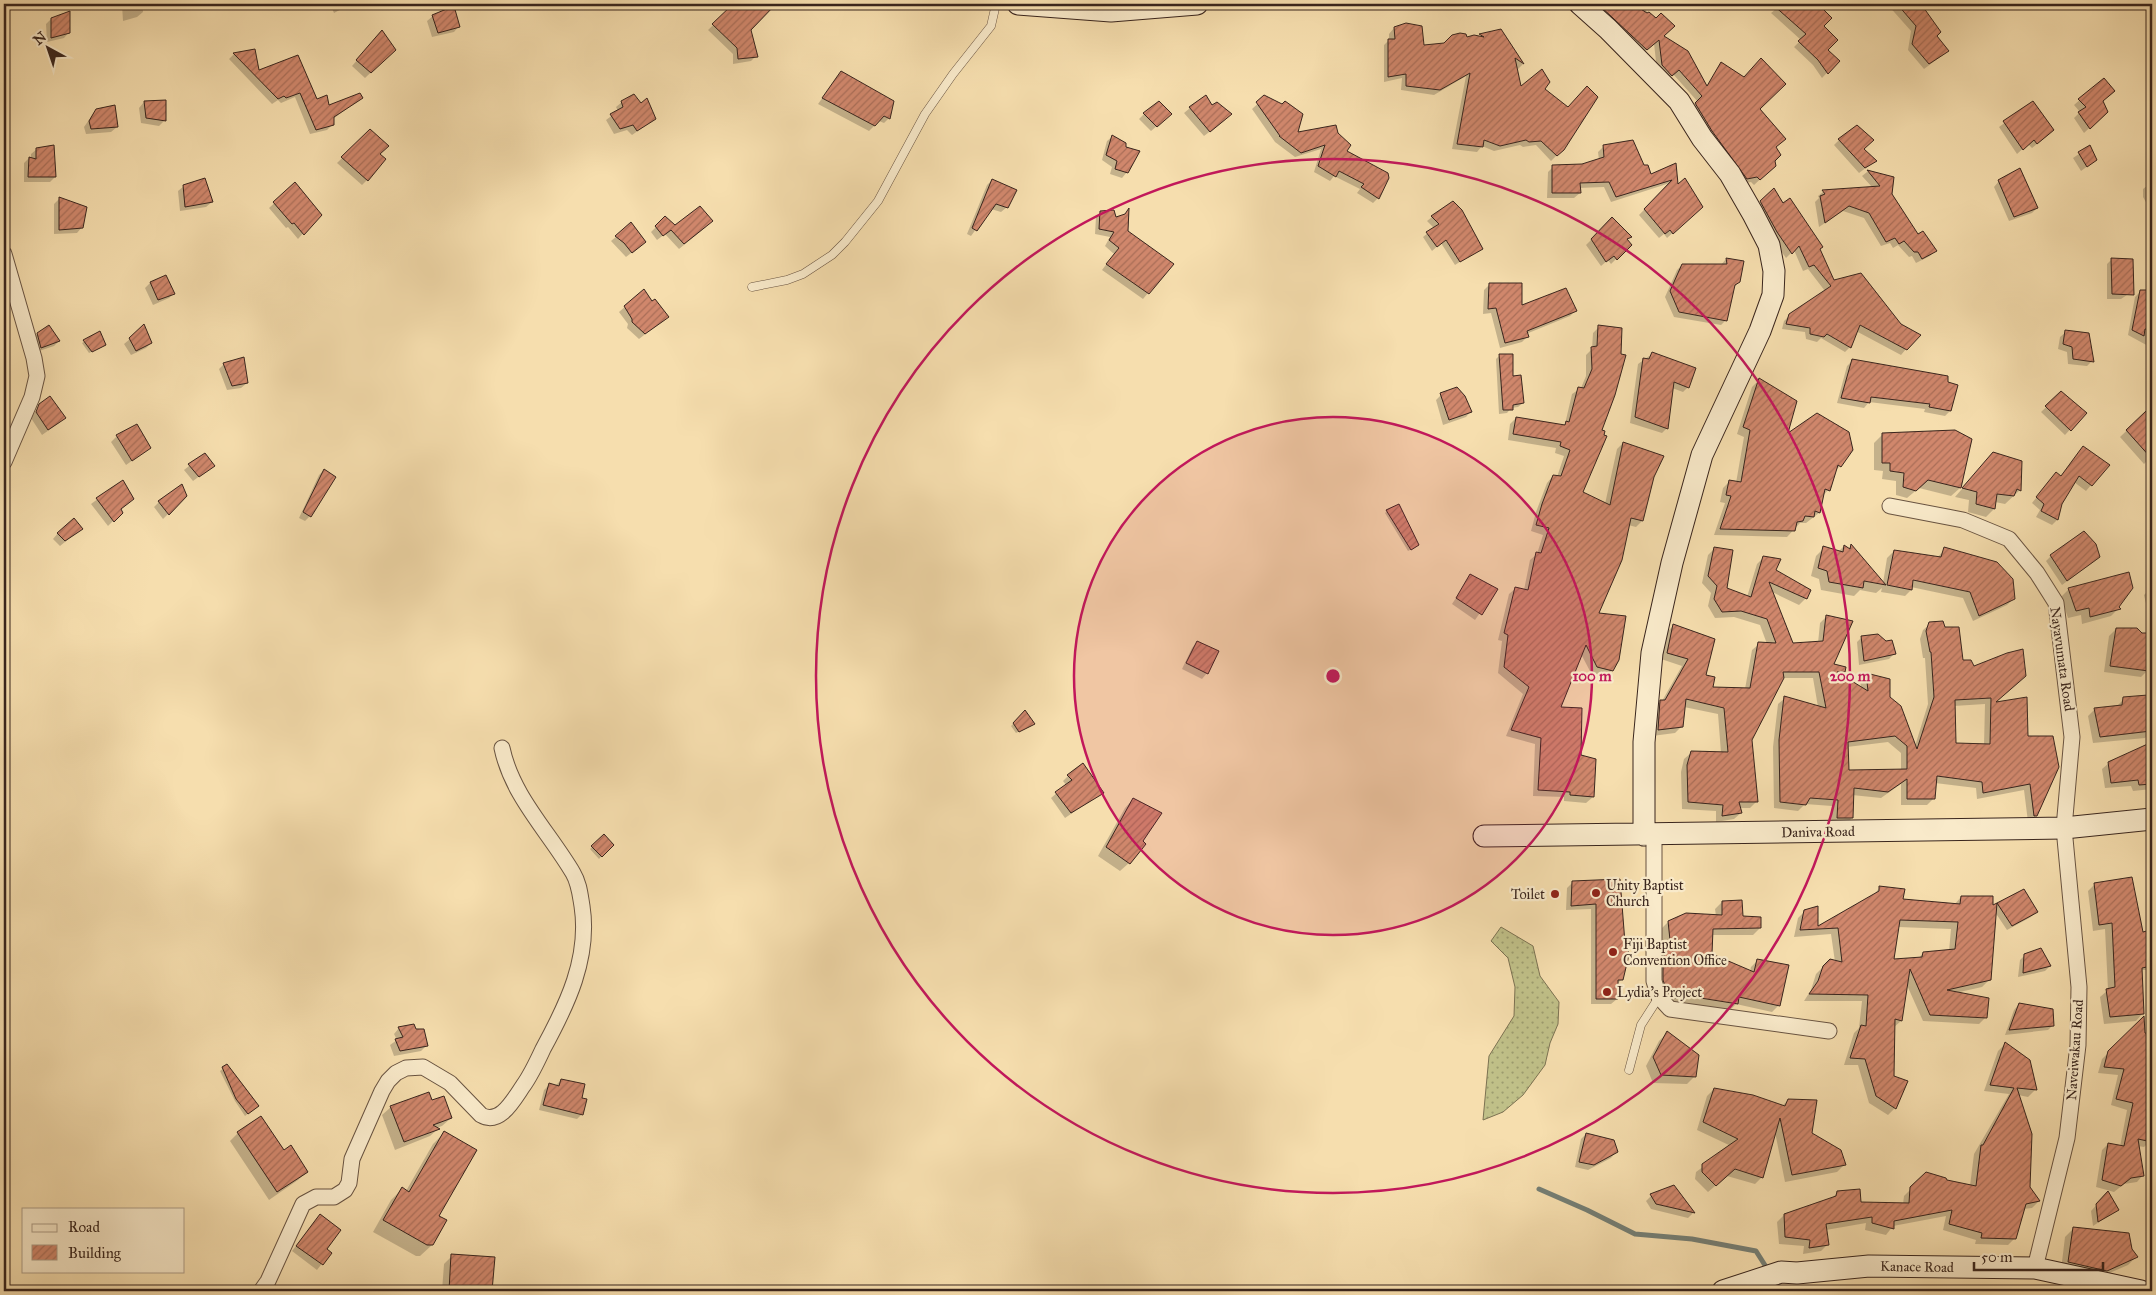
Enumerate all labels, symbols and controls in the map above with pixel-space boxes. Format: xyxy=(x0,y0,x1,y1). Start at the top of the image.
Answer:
north arrow xyxy=(22,22,72,72)
text: N xyxy=(30,28,50,49)
street label: Nayavumata Road xyxy=(2046,606,2078,712)
centre of rings xyxy=(1324,667,1342,685)
text: 100 m xyxy=(1572,667,1612,685)
text: 200 m xyxy=(1830,667,1871,685)
street label: Daniva Road xyxy=(1781,823,1855,841)
place label: Unity Baptist Church xyxy=(1606,877,1684,910)
place label: Toilet xyxy=(1511,886,1545,903)
marker: Unity Baptist Church xyxy=(1590,887,1602,899)
marker: Toilet xyxy=(1549,888,1561,900)
place label: Fiji Baptist Convention Office xyxy=(1623,936,1727,969)
marker: Fiji Baptist Convention Office xyxy=(1607,946,1619,958)
place label: Lydia's Project xyxy=(1617,984,1702,1001)
marker: Lydia's Project xyxy=(1601,986,1613,998)
street label: Naveiwakau Road xyxy=(2063,999,2087,1101)
legend xyxy=(22,1208,185,1272)
text: Road xyxy=(68,1218,100,1236)
scale bar xyxy=(1974,1240,2102,1272)
text: Building xyxy=(68,1244,122,1262)
text: 50 m xyxy=(1981,1248,2013,1266)
street label: Kanace Road xyxy=(1880,1258,1954,1276)

